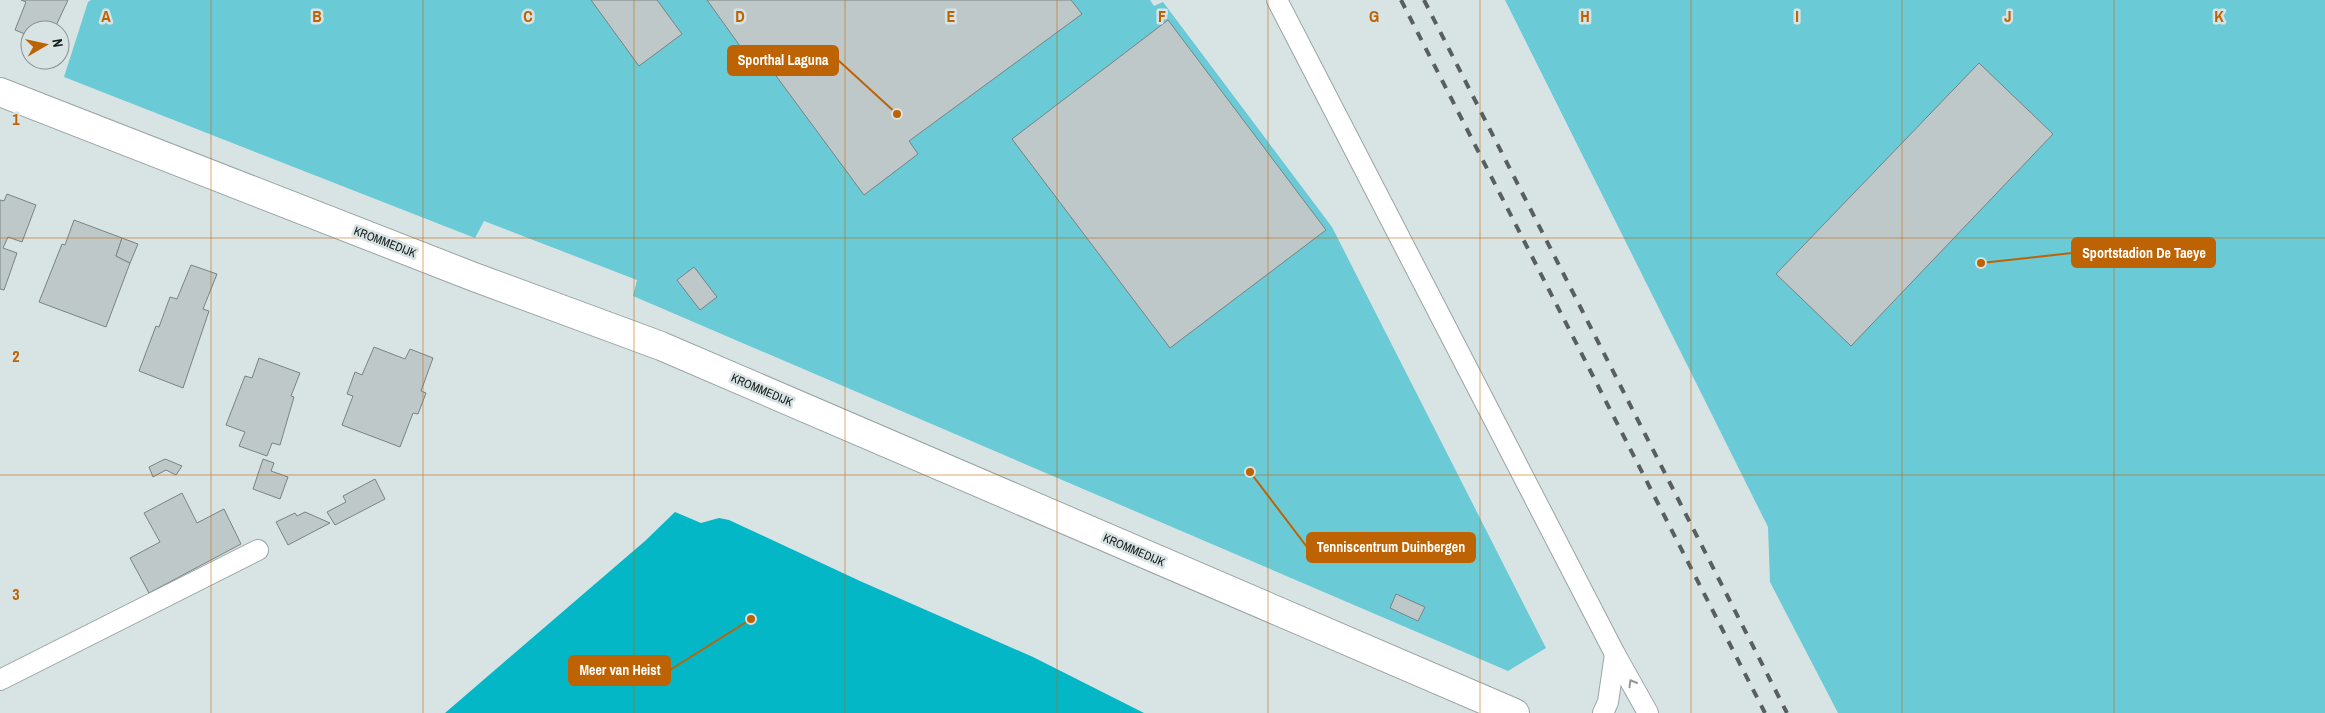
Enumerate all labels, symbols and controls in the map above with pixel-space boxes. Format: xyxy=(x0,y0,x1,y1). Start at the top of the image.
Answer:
text: A xyxy=(101,5,111,27)
text: B xyxy=(312,5,322,27)
text: C xyxy=(523,5,533,27)
text: D xyxy=(735,5,745,27)
text: E xyxy=(947,5,956,27)
text: F xyxy=(1158,5,1166,27)
text: G xyxy=(1369,5,1379,27)
text: H xyxy=(1580,5,1590,27)
text: I xyxy=(1795,5,1799,27)
text: J xyxy=(2004,5,2012,27)
text: K xyxy=(2214,5,2224,27)
north arrow xyxy=(20,20,70,70)
text: N xyxy=(48,37,67,48)
callout: Sporthal Laguna xyxy=(728,46,838,75)
text: Sporthal Laguna xyxy=(738,51,829,69)
text: 1 xyxy=(12,108,20,130)
street label: KROMMEDIJK xyxy=(352,223,419,261)
callout: Sportstadion De Taeye xyxy=(2072,238,2215,267)
text: Sportstadion De Taeye xyxy=(2082,244,2206,262)
text: 2 xyxy=(12,345,20,367)
street label: KROMMEDIJK xyxy=(729,370,796,410)
street label: KROMMEDIJK xyxy=(1101,530,1168,570)
callout: Tenniscentrum Duinbergen xyxy=(1307,533,1475,562)
text: Tenniscentrum Duinbergen xyxy=(1317,538,1465,556)
text: 3 xyxy=(12,583,20,605)
callout: Meer van Heist xyxy=(569,656,670,685)
text: Meer van Heist xyxy=(579,661,661,679)
one-way arrow xyxy=(1629,679,1639,688)

